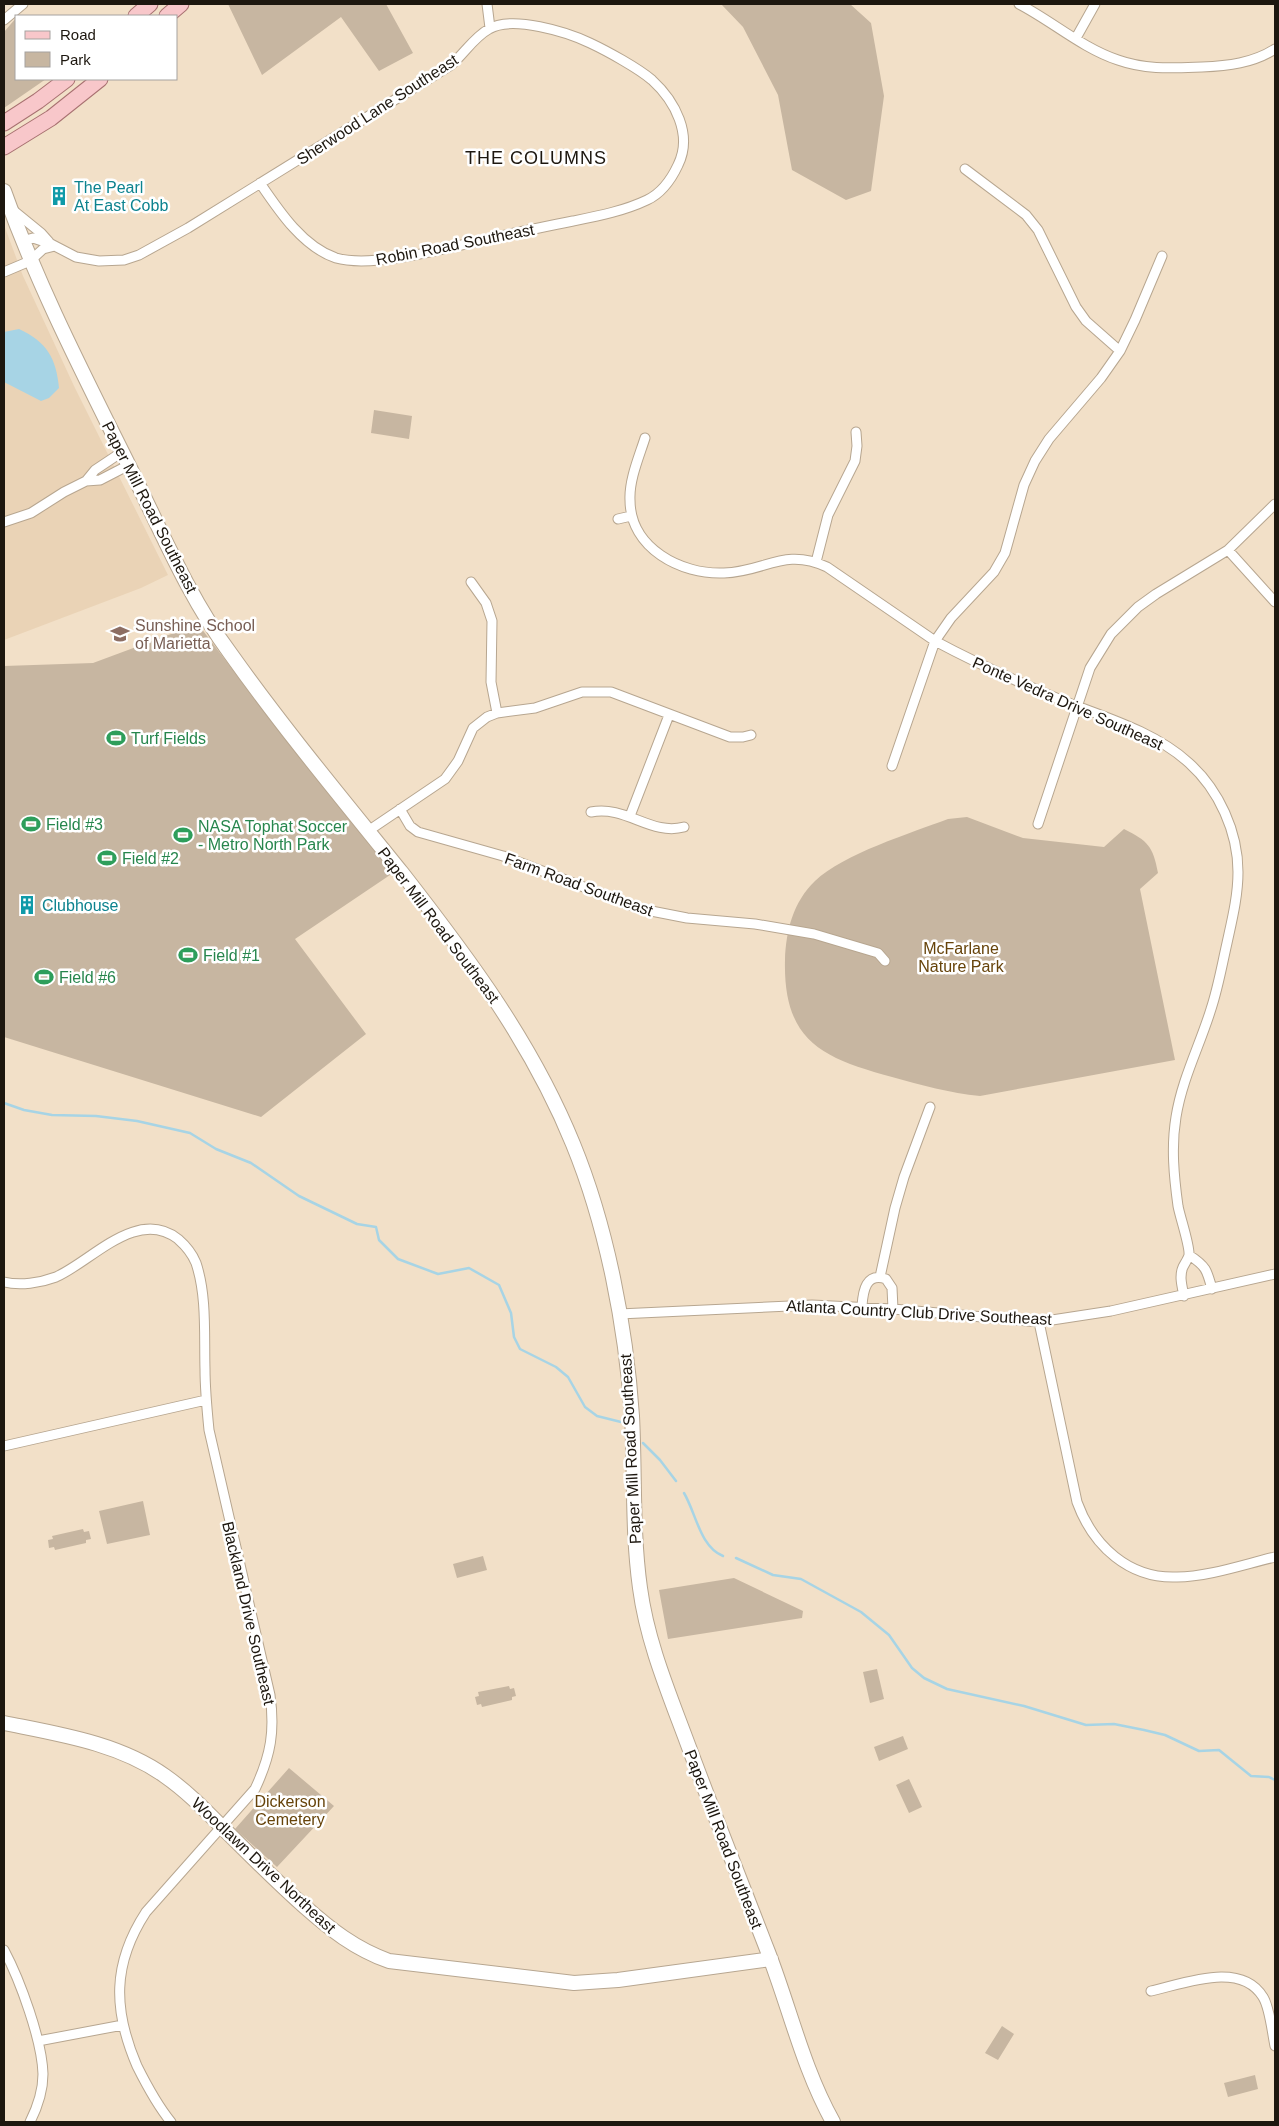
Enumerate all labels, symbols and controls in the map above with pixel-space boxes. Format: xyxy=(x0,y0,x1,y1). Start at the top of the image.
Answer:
legend xyxy=(15,15,178,80)
text: Road xyxy=(60,26,96,43)
text: Park xyxy=(60,51,91,68)
street label: Sherwood Lane Southeast xyxy=(294,51,461,168)
district label: THE COLUMNS xyxy=(465,148,607,168)
place label: The Pearl At East Cobb xyxy=(74,179,168,214)
building icon: The Pearl At East Cobb xyxy=(48,185,70,207)
street label: Robin Road Southeast xyxy=(374,221,536,268)
street label: Paper Mill Road Southeast xyxy=(99,419,201,596)
place label: Sunshine School of Marietta xyxy=(135,617,255,652)
school or university icon: Sunshine School of Marietta xyxy=(109,623,131,645)
street label: Ponte Vedra Drive Southeast xyxy=(970,654,1166,753)
sports icon: Turf Fields xyxy=(105,727,127,749)
place label: Turf Fields xyxy=(131,730,206,747)
sports icon: Field #3 xyxy=(20,813,42,835)
place label: Field #3 xyxy=(46,816,103,833)
place label: NASA Tophat Soccer - Metro North Park xyxy=(198,818,348,853)
sports icon: NASA Tophat Soccer - Metro North Park xyxy=(172,824,194,846)
street label: Paper Mill Road Southeast xyxy=(375,844,503,1007)
sports icon: Field #2 xyxy=(96,847,118,869)
place label: Field #2 xyxy=(122,850,179,867)
street label: Farm Road Southeast xyxy=(502,850,656,919)
building icon: Clubhouse xyxy=(16,894,38,916)
place label: Clubhouse xyxy=(42,897,119,914)
park label: McFarlane Nature Park xyxy=(918,940,1005,975)
sports icon: Field #1 xyxy=(177,944,199,966)
place label: Field #1 xyxy=(203,947,260,964)
sports icon: Field #6 xyxy=(33,966,55,988)
place label: Field #6 xyxy=(59,969,116,986)
street label: Atlanta Country Club Drive Southeast xyxy=(786,1297,1053,1328)
street label: Paper Mill Road Southeast xyxy=(617,1353,644,1544)
street label: Blackland Drive Southeast xyxy=(219,1520,278,1707)
street label: Paper Mill Road Southeast xyxy=(681,1747,766,1932)
park label: Dickerson Cemetery xyxy=(254,1793,326,1828)
street label: Woodlawn Drive Northeast xyxy=(188,1794,339,1937)

